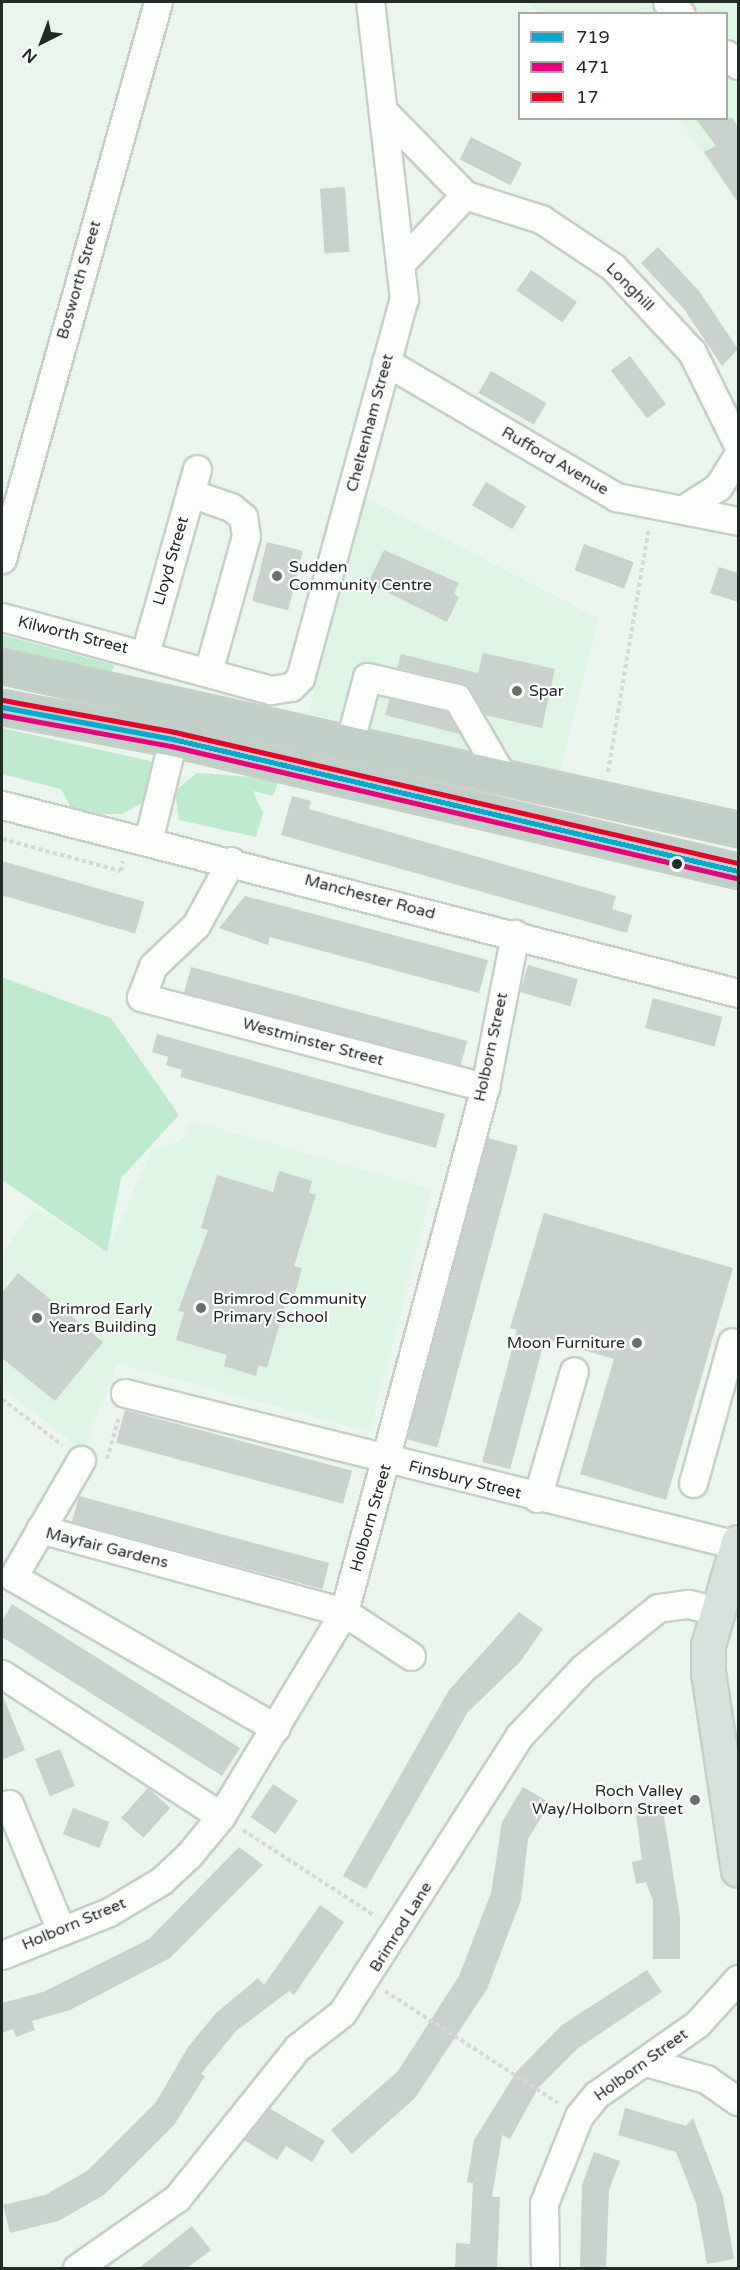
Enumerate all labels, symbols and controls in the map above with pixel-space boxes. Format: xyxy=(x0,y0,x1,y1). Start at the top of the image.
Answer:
north arrow xyxy=(12,12,72,72)
legend xyxy=(518,12,728,120)
text: 719 xyxy=(576,26,610,48)
text: N xyxy=(18,44,41,67)
text: 471 xyxy=(576,56,610,78)
text: 17 xyxy=(576,86,599,108)
street label: Bosworth Street xyxy=(53,218,105,342)
street label: Longhill xyxy=(602,259,658,315)
street label: Cheltenham Street xyxy=(342,352,398,494)
street label: Rufford Avenue xyxy=(498,423,612,499)
street label: Lloyd Street xyxy=(149,514,193,608)
place label: Sudden Community Centre xyxy=(289,557,432,595)
marker: Sudden Community Centre xyxy=(270,569,284,583)
street label: Kilworth Street xyxy=(16,612,130,658)
place label: Spar xyxy=(529,681,564,701)
marker: Spar xyxy=(510,684,524,698)
unlabelled marker xyxy=(671,858,683,870)
street label: Manchester Road xyxy=(302,870,438,924)
street label: Holborn Street xyxy=(470,991,512,1103)
street label: Westminster Street xyxy=(240,1014,386,1070)
place label: Brimrod Community Primary School xyxy=(213,1289,367,1327)
place label: Brimrod Early Years Building xyxy=(49,1299,157,1337)
marker: Brimrod Community Primary School xyxy=(194,1301,208,1315)
marker: Brimrod Early Years Building xyxy=(30,1311,44,1325)
place label: Moon Furniture xyxy=(507,1333,625,1353)
marker: Moon Furniture xyxy=(630,1336,644,1350)
street label: Finsbury Street xyxy=(407,1457,523,1503)
street label: Holborn Street xyxy=(346,1462,396,1574)
street label: Mayfair Gardens xyxy=(44,1523,170,1573)
place label: Roch Valley Way/Holborn Street xyxy=(532,1781,683,1819)
marker: Roch Valley Way/Holborn Street xyxy=(688,1793,702,1807)
street label: Brimrod Lane xyxy=(366,1878,436,1976)
street label: Holborn Street xyxy=(19,1893,129,1955)
street label: Holborn Street xyxy=(590,2025,692,2105)

